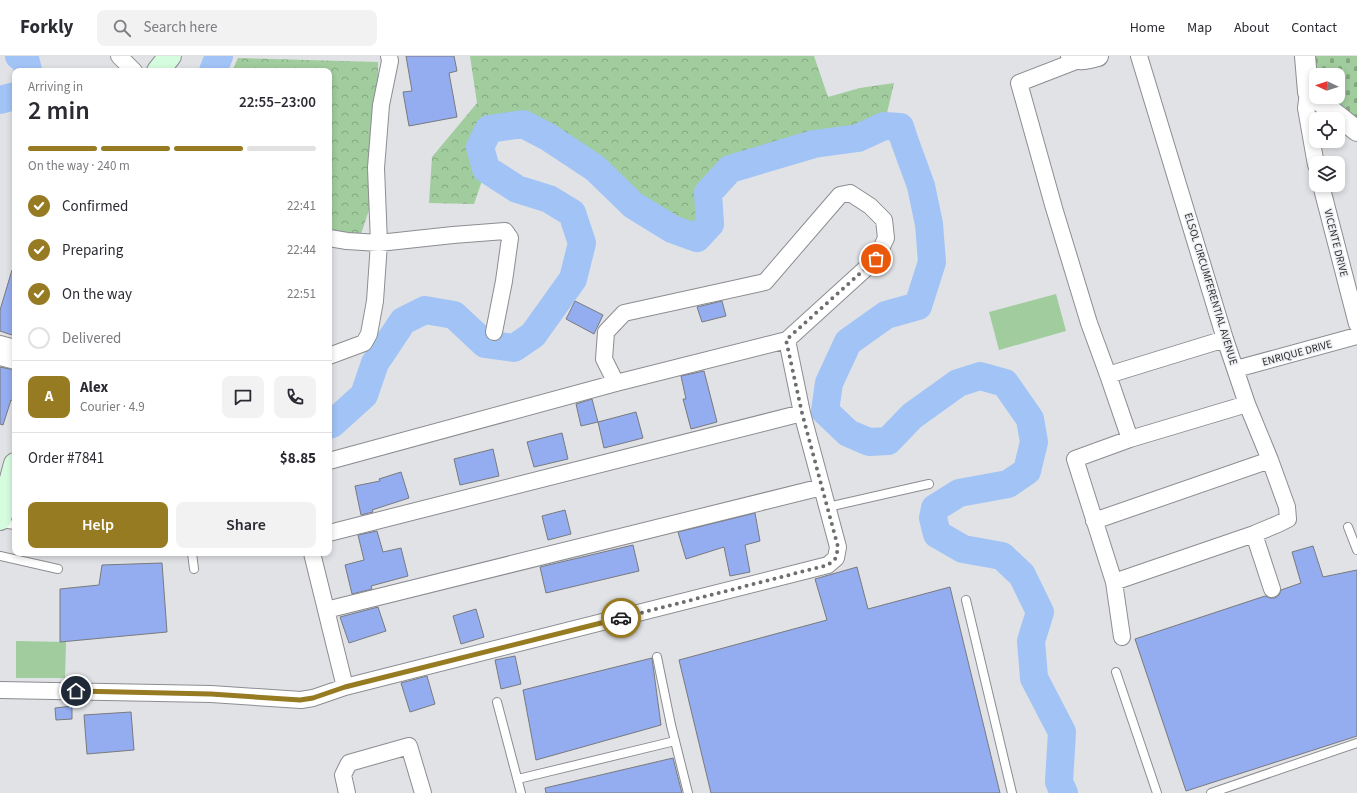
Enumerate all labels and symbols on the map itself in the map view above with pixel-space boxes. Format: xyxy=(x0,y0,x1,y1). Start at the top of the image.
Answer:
north arrow xyxy=(1309,68,1345,104)
street label: VICENTE DRIVE xyxy=(1320,208,1352,278)
street label: ELSOL CIRCUMFERENTIAL AVENUE xyxy=(1181,211,1241,367)
pin xyxy=(859,242,893,276)
street label: ENRIQUE DRIVE xyxy=(1260,336,1334,370)
courier xyxy=(601,598,641,638)
pin xyxy=(59,674,93,708)

